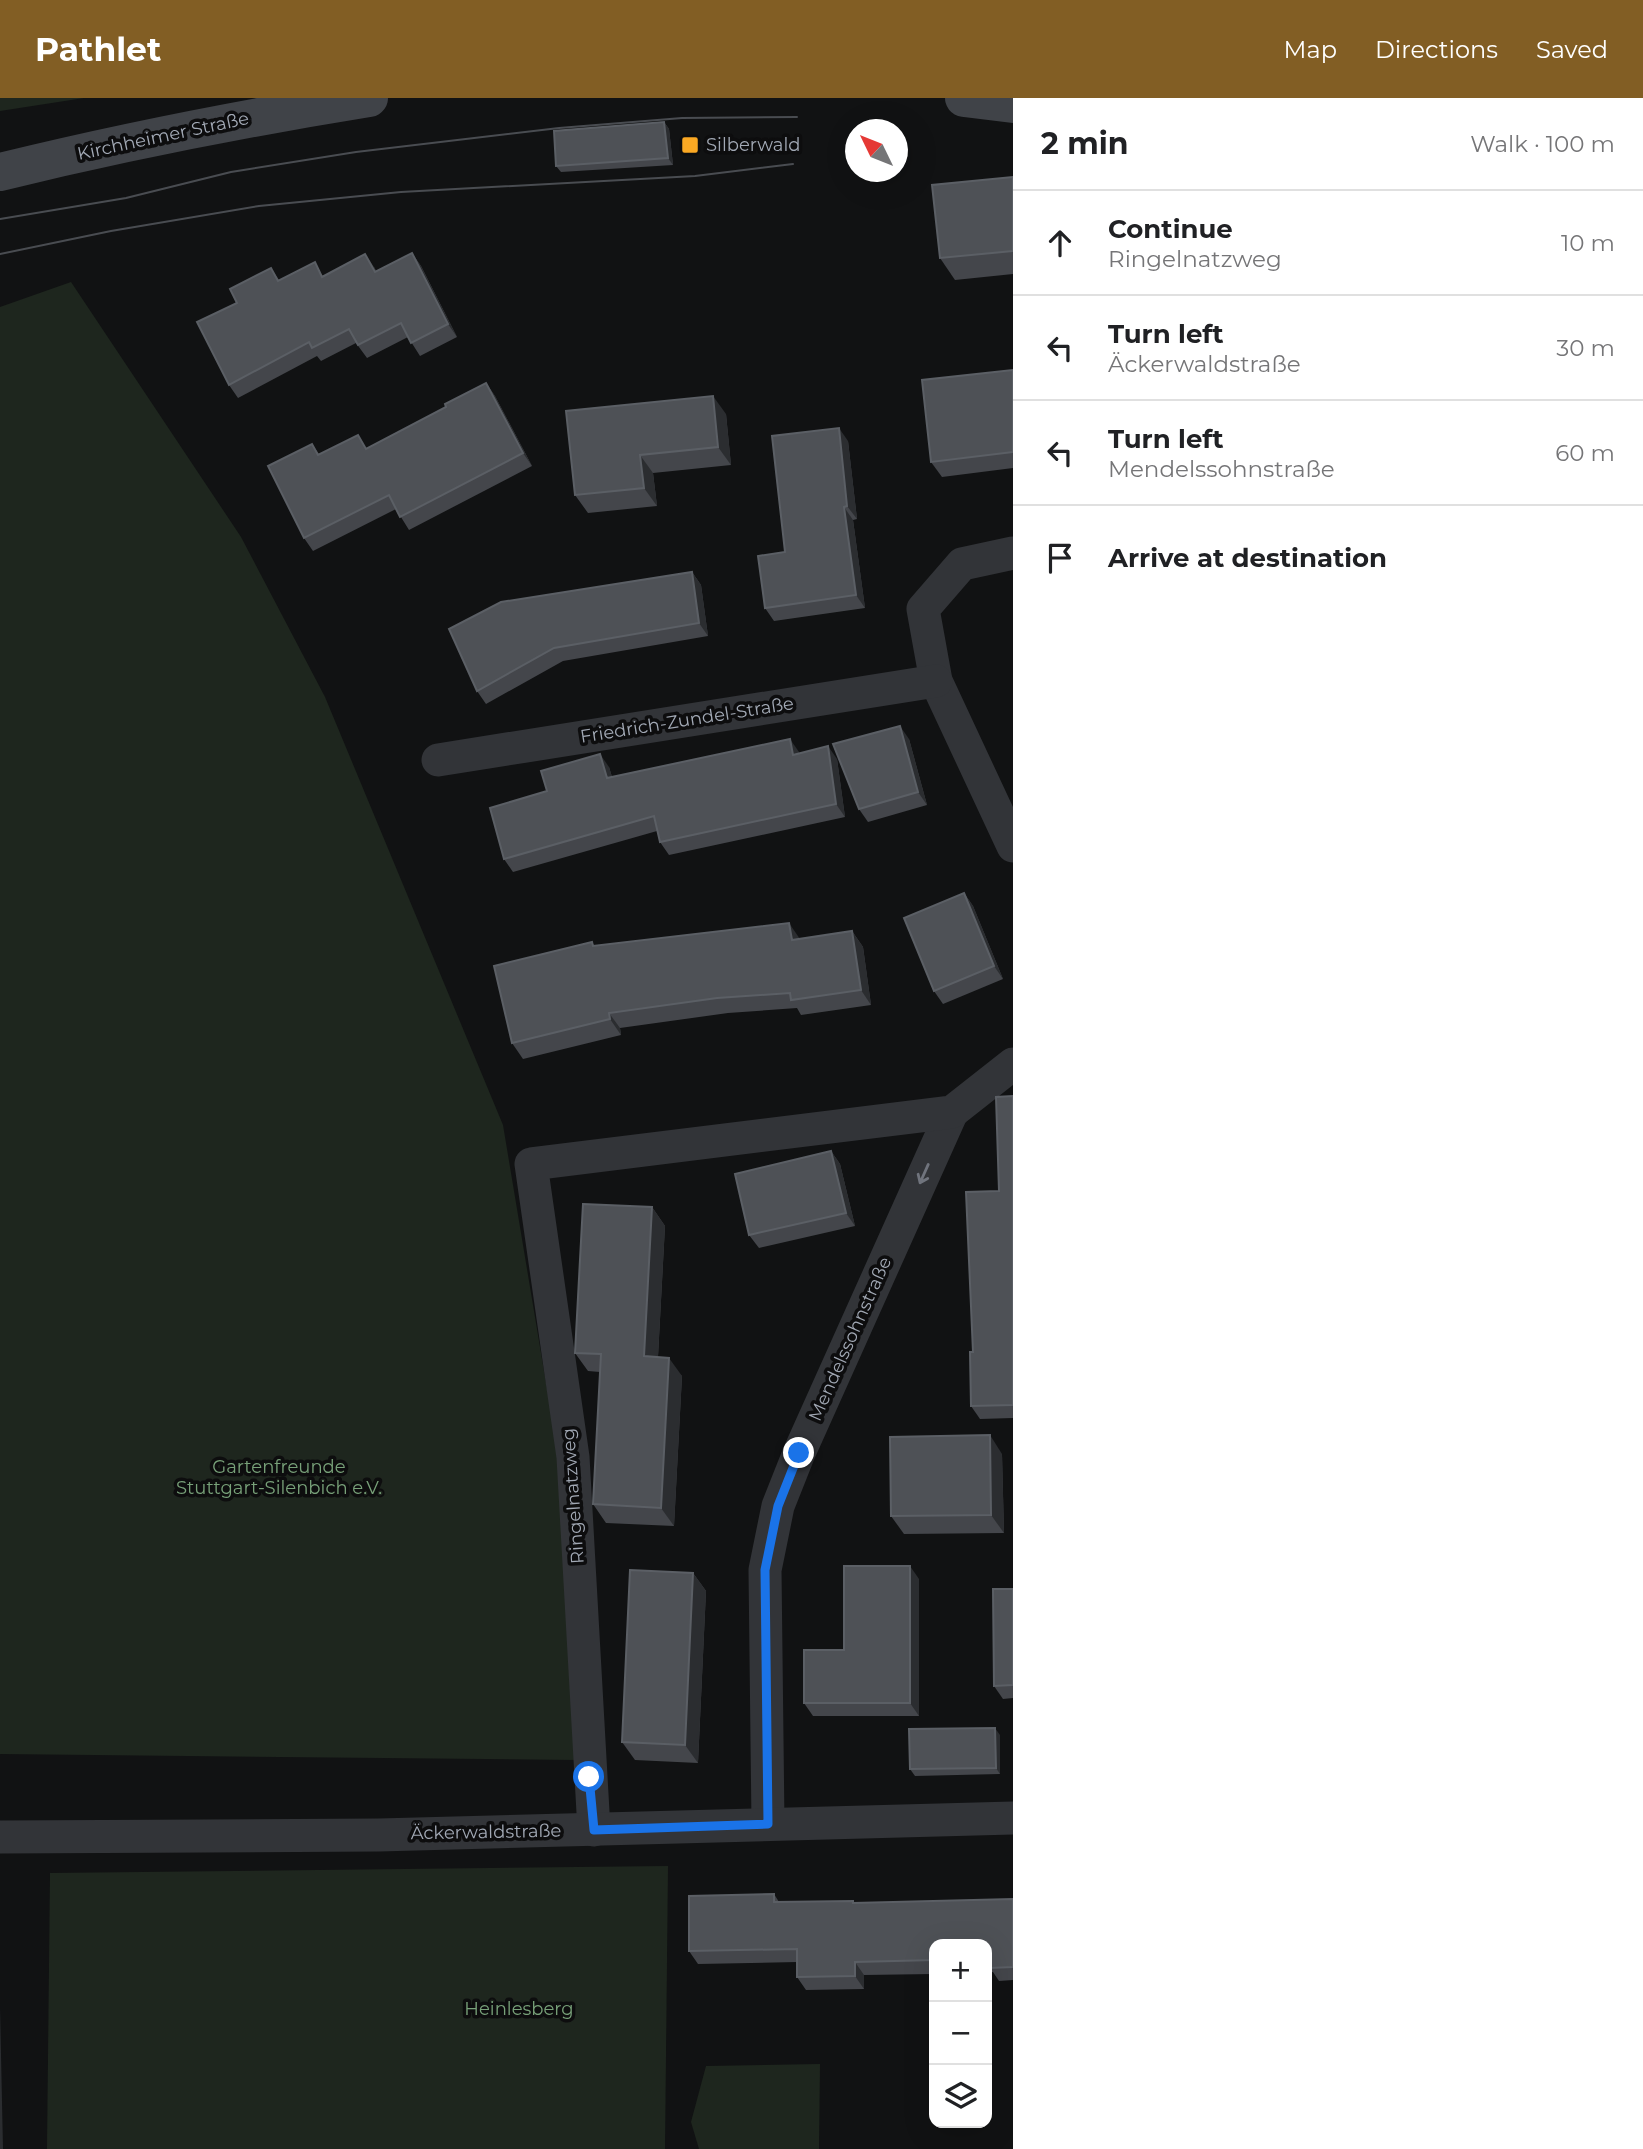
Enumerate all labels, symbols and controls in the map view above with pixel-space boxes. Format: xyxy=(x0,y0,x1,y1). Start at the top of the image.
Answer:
text: Pathlet xyxy=(35,29,161,69)
text: Map xyxy=(1284,35,1337,64)
text: Directions xyxy=(1375,35,1498,64)
text: Saved xyxy=(1536,35,1608,64)
street label: Kirchheimer Straße xyxy=(75,107,251,165)
north arrow xyxy=(845,119,908,182)
text: 2 min xyxy=(1041,125,1128,162)
text: Walk · 100 m xyxy=(1470,130,1615,158)
place label: Silberwald xyxy=(706,134,800,156)
marker: Silberwald xyxy=(680,135,700,155)
text: Continue xyxy=(1108,213,1233,245)
icon: ahead xyxy=(1041,224,1079,262)
text: 10 m xyxy=(1561,229,1615,257)
text: Ringelnatzweg xyxy=(1108,245,1282,273)
text: Turn left xyxy=(1108,318,1224,350)
icon: left xyxy=(1041,329,1079,367)
text: 30 m xyxy=(1556,334,1615,362)
text: Äckerwaldstraße xyxy=(1108,350,1301,378)
text: Turn left xyxy=(1108,423,1224,455)
icon: left xyxy=(1041,434,1079,472)
text: 60 m xyxy=(1555,439,1615,467)
text: Mendelssohnstraße xyxy=(1108,455,1335,483)
icon: arrive xyxy=(1041,539,1079,577)
text: Arrive at destination xyxy=(1108,542,1387,574)
street label: Friedrich-Zundel-Straße xyxy=(579,692,795,748)
one-way arrow xyxy=(917,1163,930,1184)
street label: Mendelssohnstraße xyxy=(804,1253,896,1425)
street label: Ringelnatzweg xyxy=(557,1427,589,1565)
route end xyxy=(783,1437,814,1468)
park label: Gartenfreunde Stuttgart-Silenbich e.V. xyxy=(176,1456,382,1499)
route start xyxy=(573,1761,604,1792)
street label: Äckerwaldstraße xyxy=(410,1820,562,1844)
map controls xyxy=(929,1939,992,2128)
button: + xyxy=(929,1939,992,2002)
park label: Heinlesberg xyxy=(464,1998,574,2020)
button: − xyxy=(929,2002,992,2065)
button: layers xyxy=(929,2065,992,2128)

